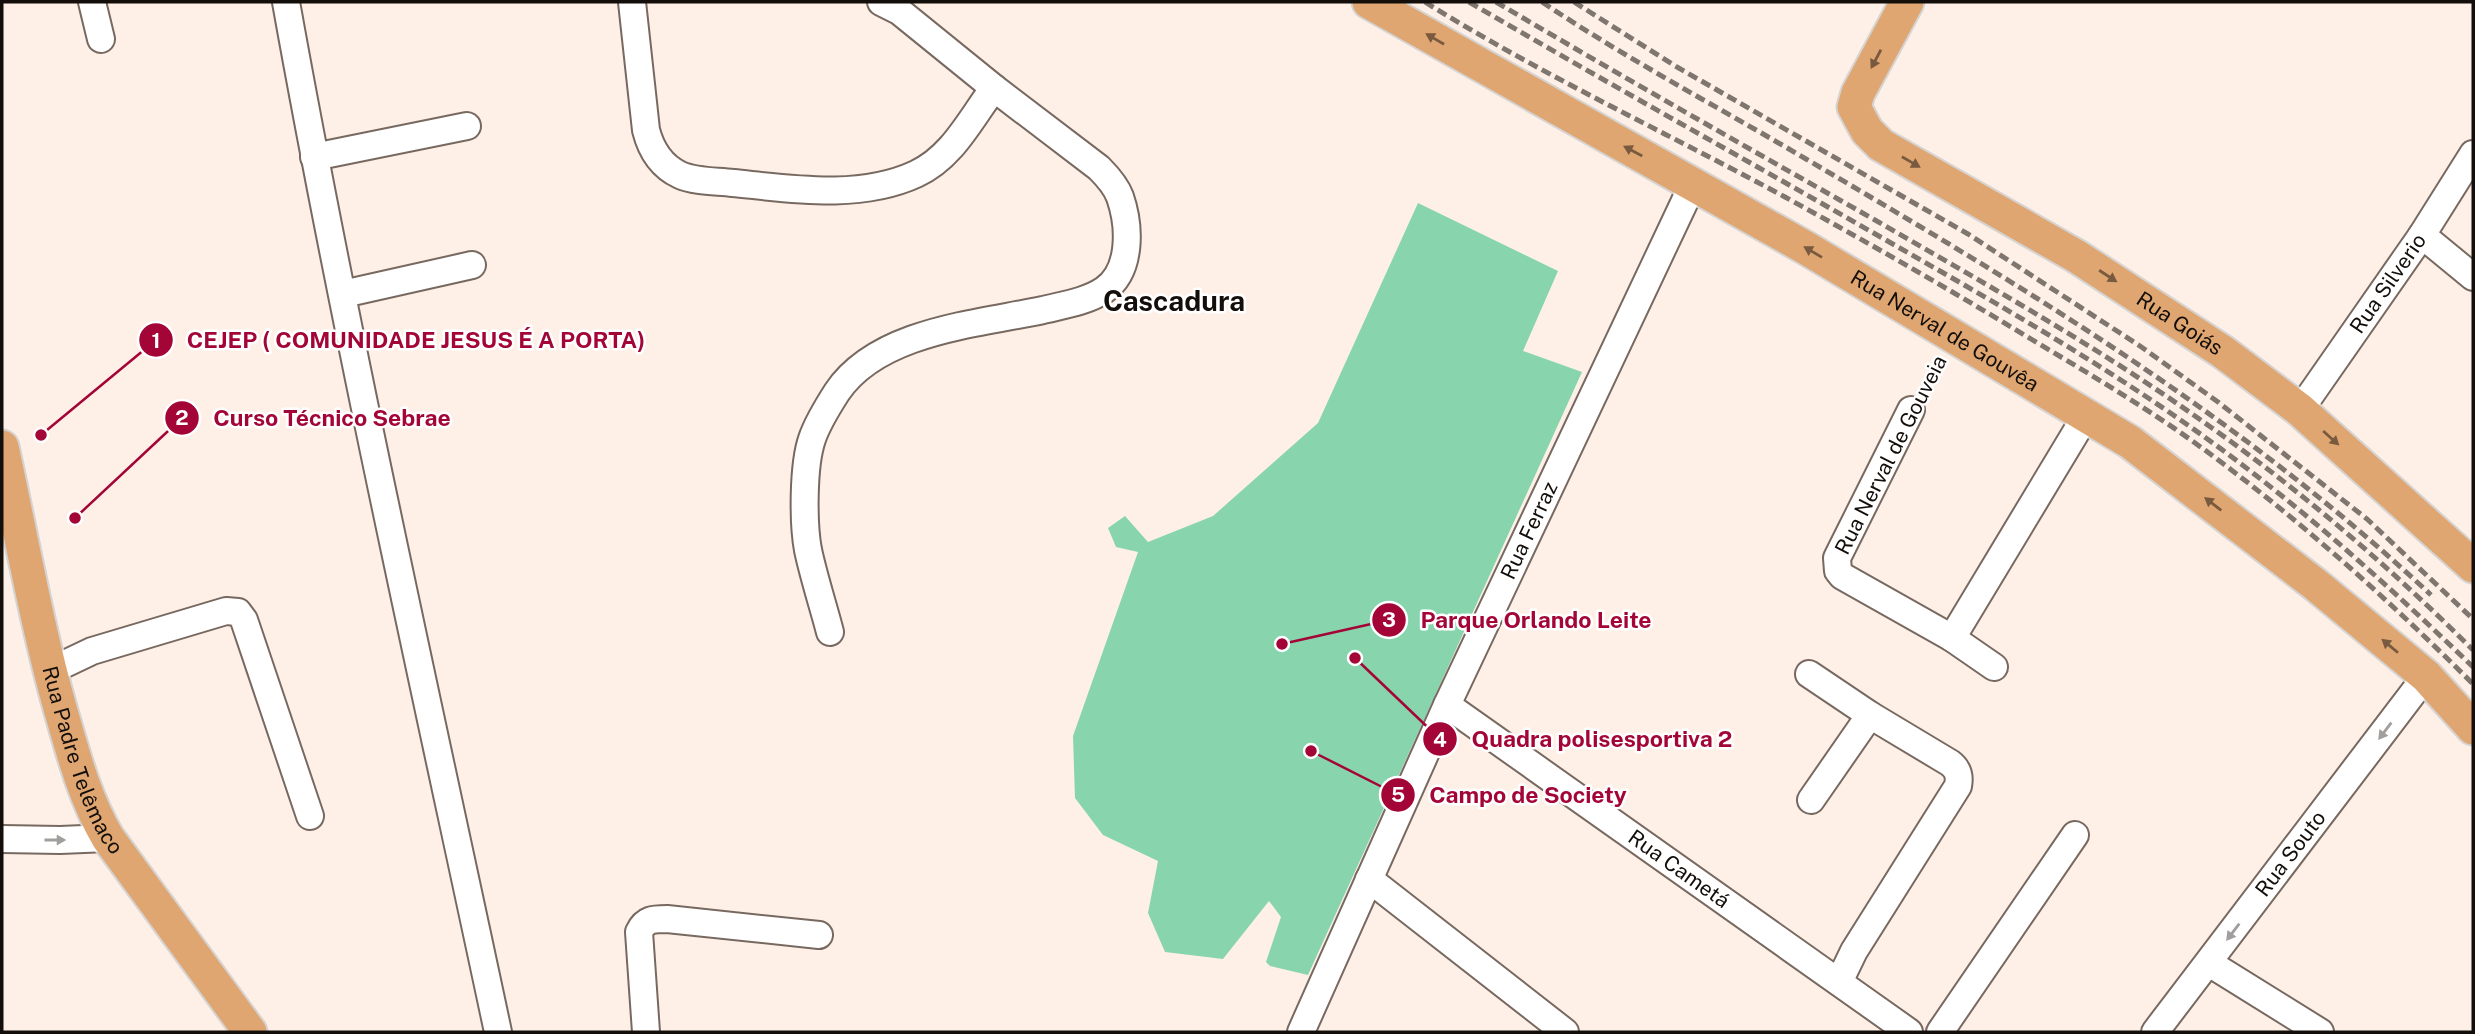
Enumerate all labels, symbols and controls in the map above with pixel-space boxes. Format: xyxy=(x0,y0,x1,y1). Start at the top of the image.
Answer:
one-way arrow xyxy=(1426,33,1445,45)
one-way arrow xyxy=(1870,50,1882,69)
one-way arrow xyxy=(1623,146,1643,158)
one-way arrow xyxy=(1902,156,1921,168)
street label: Rua Silverio xyxy=(2344,229,2431,338)
one-way arrow xyxy=(1804,246,1823,259)
street label: Rua Nerval de Gouvêa xyxy=(1846,265,2043,396)
one-way arrow xyxy=(2098,270,2117,283)
district label: Cascadura xyxy=(1103,284,1245,317)
street label: Rua Goiás xyxy=(2132,286,2227,360)
callout: CEJEP ( COMUNIDADE JESUS É A PORTA) xyxy=(138,318,660,362)
text: CEJEP ( COMUNIDADE JESUS É A PORTA) xyxy=(187,326,645,353)
text: 1 xyxy=(152,328,161,353)
street label: Rua Nerval de Gouveia xyxy=(1829,351,1952,558)
callout: Curso Técnico Sebrae xyxy=(165,396,465,440)
text: Curso Técnico Sebrae xyxy=(213,404,451,431)
text: 2 xyxy=(175,405,189,430)
one-way arrow xyxy=(2322,430,2340,446)
street label: Rua Ferraz xyxy=(1495,478,1563,583)
one-way arrow xyxy=(2204,496,2222,511)
callout: Parque Orlando Leite xyxy=(1371,598,1666,642)
text: Parque Orlando Leite xyxy=(1420,606,1652,633)
text: 3 xyxy=(1382,607,1396,632)
one-way arrow xyxy=(2381,638,2399,654)
street label: Rua Padre Telêmaco xyxy=(37,663,129,859)
callout: Quadra polisesportiva 2 xyxy=(1423,717,1747,761)
one-way arrow xyxy=(2378,722,2392,740)
text: Quadra polisesportiva 2 xyxy=(1472,725,1732,752)
text: 4 xyxy=(1433,727,1447,752)
callout: Campo de Society xyxy=(1380,773,1641,817)
text: Campo de Society xyxy=(1429,781,1627,808)
text: 5 xyxy=(1391,782,1405,807)
street label: Rua Souto xyxy=(2250,806,2331,901)
street label: Rua Cametá xyxy=(1624,824,1735,913)
one-way arrow xyxy=(44,834,66,846)
one-way arrow xyxy=(2225,922,2240,940)

